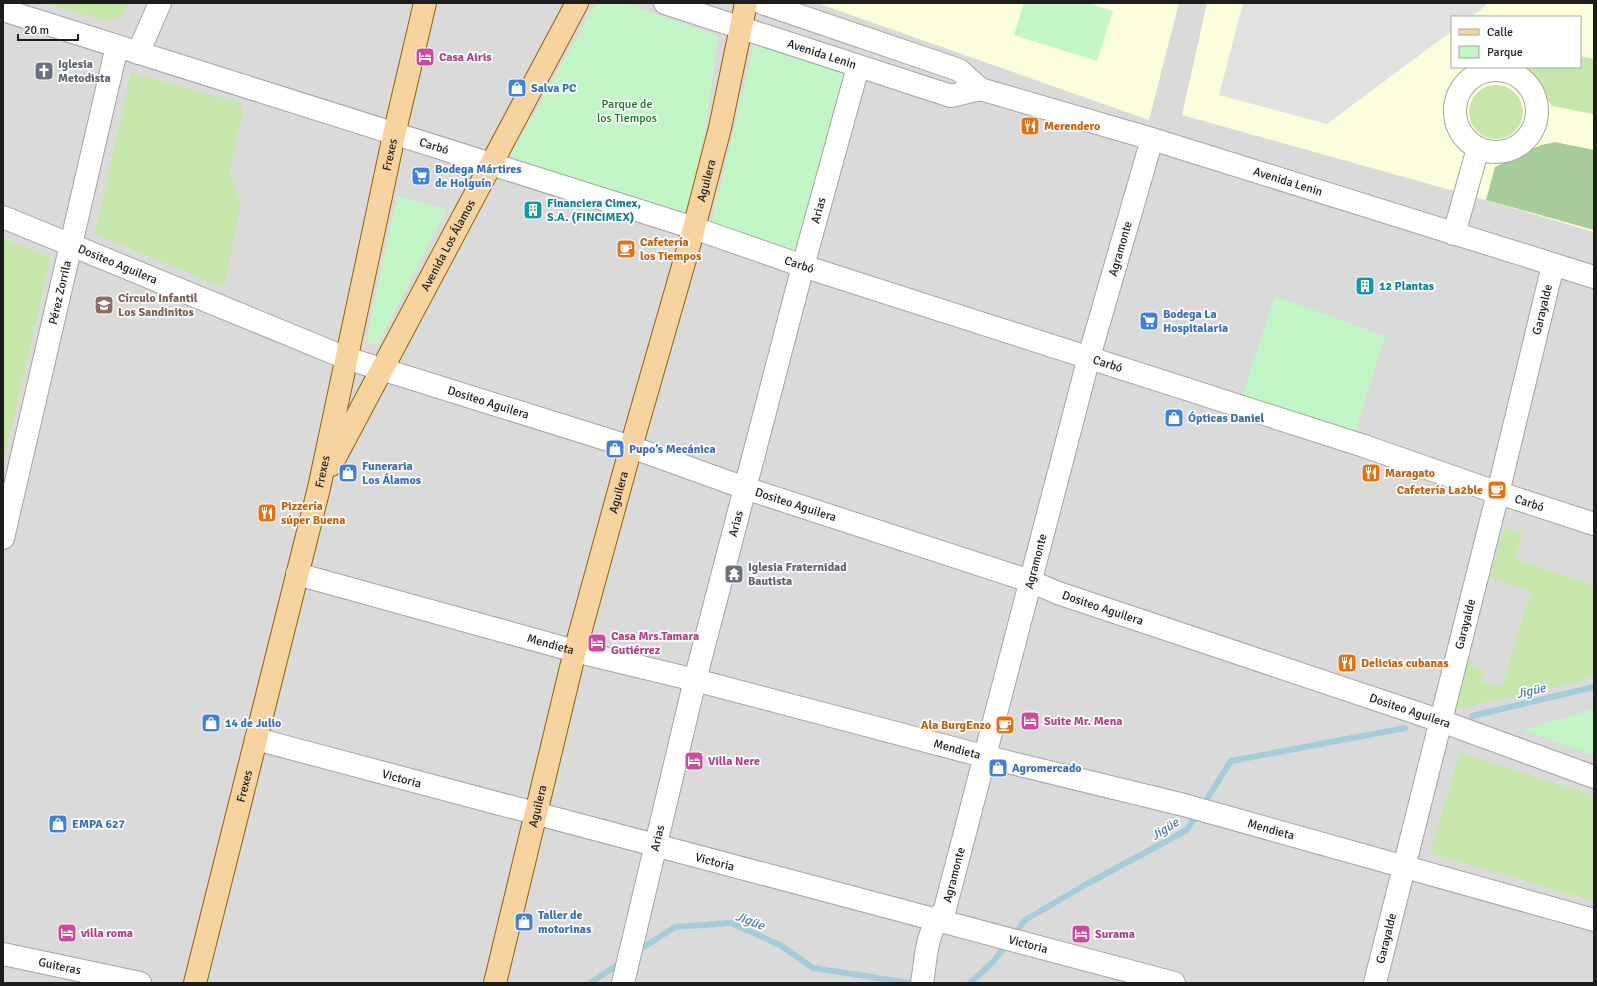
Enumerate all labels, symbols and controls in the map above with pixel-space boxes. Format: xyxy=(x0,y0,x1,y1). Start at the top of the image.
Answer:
scale bar xyxy=(18,16,78,42)
legend xyxy=(1451,16,1581,68)
text: 20 m xyxy=(24,23,49,38)
text: Calle xyxy=(1487,25,1513,40)
street label: Avenida Lenin xyxy=(785,36,858,72)
text: Parque xyxy=(1487,45,1523,60)
hotel icon: Casa Airis xyxy=(414,46,436,68)
place label: Casa Airis xyxy=(439,50,492,65)
place label: Iglesia Metodista xyxy=(58,57,111,86)
church icon: Iglesia Metodista xyxy=(33,60,55,82)
shop icon: Salva PC xyxy=(506,77,528,99)
place label: Salva PC xyxy=(531,81,577,96)
park label: Parque de los Tiempos xyxy=(597,97,657,126)
restaurant icon: Merendero xyxy=(1019,115,1041,137)
place label: Merendero xyxy=(1044,119,1100,134)
street label: Carbó xyxy=(417,134,451,158)
street label: Frexes xyxy=(379,137,401,172)
street label: Aguilera xyxy=(694,158,719,203)
place label: Bodega Mártires de Holguín xyxy=(435,162,522,191)
street label: Avenida Lenin xyxy=(1252,164,1324,199)
supermarket icon: Bodega Mártires de Holguín xyxy=(410,165,432,187)
place label: Financiera Cimex, S.A. (FINCIMEX) xyxy=(547,196,641,225)
street label: Arias xyxy=(808,196,829,225)
street label: Avenida Los Álamos xyxy=(418,197,478,294)
building icon: Financiera Cimex, S.A. (FINCIMEX) xyxy=(522,199,544,221)
street label: Agramonte xyxy=(1105,219,1135,278)
place label: Cafetería los Tiempos xyxy=(640,235,702,264)
cafe icon: Cafetería los Tiempos xyxy=(615,238,637,260)
street label: Dositeo Aguilera xyxy=(76,241,160,287)
street label: Carbó xyxy=(782,253,816,277)
street label: Pérez Zorrila xyxy=(45,259,75,326)
building icon: 12 Plantas xyxy=(1354,275,1376,297)
place label: 12 Plantas xyxy=(1379,279,1435,294)
street label: Garayalde xyxy=(1529,283,1556,336)
place label: Círculo Infantil Los Sandinitos xyxy=(118,291,198,320)
school or university icon: Círculo Infantil Los Sandinitos xyxy=(93,294,115,316)
place label: Bodega La Hospitalaria xyxy=(1163,307,1228,336)
supermarket icon: Bodega La Hospitalaria xyxy=(1138,310,1160,332)
street label: Carbó xyxy=(1091,352,1124,376)
street label: Dositeo Aguilera xyxy=(446,383,531,422)
shop icon: Ópticas Daniel xyxy=(1163,407,1185,429)
place label: Ópticas Daniel xyxy=(1188,411,1264,426)
shop icon: Pupo’s Mecánica xyxy=(604,438,626,460)
place label: Pupo’s Mecánica xyxy=(629,442,716,457)
street label: Frexes xyxy=(312,454,333,489)
place label: Funeraria Los Álamos xyxy=(362,459,422,488)
shop icon: Funeraria Los Álamos xyxy=(337,462,359,484)
restaurant icon: Maragato xyxy=(1360,462,1382,484)
place label: Maragato xyxy=(1385,466,1435,481)
street label: Aguilera xyxy=(606,470,632,515)
cafe icon: Cafetería La2ble xyxy=(1486,479,1508,501)
place label: Cafetería La2ble xyxy=(1397,483,1483,498)
street label: Dositeo Aguilera xyxy=(753,484,838,525)
street label: Carbó xyxy=(1513,491,1546,515)
place label: Pizzería súper Buena xyxy=(281,499,345,528)
restaurant icon: Pizzería súper Buena xyxy=(256,502,278,524)
street label: Arias xyxy=(725,509,746,538)
street label: Agramonte xyxy=(1021,532,1050,591)
place label: Iglesia Fraternidad Bautista xyxy=(748,560,847,589)
temple icon: Iglesia Fraternidad Bautista xyxy=(723,563,745,585)
street label: Dositeo Aguilera xyxy=(1060,587,1145,629)
street label: Garayalde xyxy=(1452,597,1479,651)
place label: Casa Mrs.Tamara Gutiérrez xyxy=(611,629,699,658)
street label: Mendieta xyxy=(525,631,576,658)
hotel icon: Casa Mrs.Tamara Gutiérrez xyxy=(586,632,608,654)
restaurant icon: Delicias cubanas xyxy=(1336,652,1358,674)
place label: Delicias cubanas xyxy=(1361,656,1449,671)
water label: Jigüe xyxy=(1515,680,1549,702)
street label: Dositeo Aguilera xyxy=(1367,690,1453,731)
hotel icon: Suite Mr. Mena xyxy=(1019,710,1041,732)
shop icon: 14 de Julio xyxy=(200,712,222,734)
cafe icon: Ala BurgEnzo xyxy=(994,714,1016,736)
place label: Suite Mr. Mena xyxy=(1044,714,1122,729)
place label: 14 de Julio xyxy=(225,716,281,731)
place label: Ala BurgEnzo xyxy=(921,718,991,733)
street label: Mendieta xyxy=(932,736,982,763)
hotel icon: Villa Nere xyxy=(683,750,705,772)
place label: Villa Nere xyxy=(708,754,760,769)
shop icon: Agromercado xyxy=(987,757,1009,779)
place label: Agromercado xyxy=(1012,761,1082,776)
street label: Victoria xyxy=(380,766,423,791)
street label: Frexes xyxy=(233,768,256,804)
street label: Aguilera xyxy=(525,783,550,829)
shop icon: EMPA 627 xyxy=(47,813,69,835)
water label: Jigüe xyxy=(1148,814,1183,844)
street label: Mendieta xyxy=(1246,816,1296,843)
place label: EMPA 627 xyxy=(72,817,125,832)
street label: Arias xyxy=(647,823,668,853)
street label: Agramonte xyxy=(940,846,968,904)
street label: Victoria xyxy=(694,849,736,874)
place label: Taller de motorinas xyxy=(538,908,592,937)
water label: Jigüe xyxy=(733,908,768,934)
shop icon: Taller de motorinas xyxy=(513,911,535,933)
street label: Garayalde xyxy=(1373,912,1400,965)
hotel icon: villa roma xyxy=(56,922,78,944)
hotel icon: Surama xyxy=(1070,923,1092,945)
place label: villa roma xyxy=(80,926,133,941)
place label: Surama xyxy=(1095,927,1135,942)
street label: Victoria xyxy=(1007,932,1050,957)
street label: Guiteras xyxy=(37,954,82,978)

